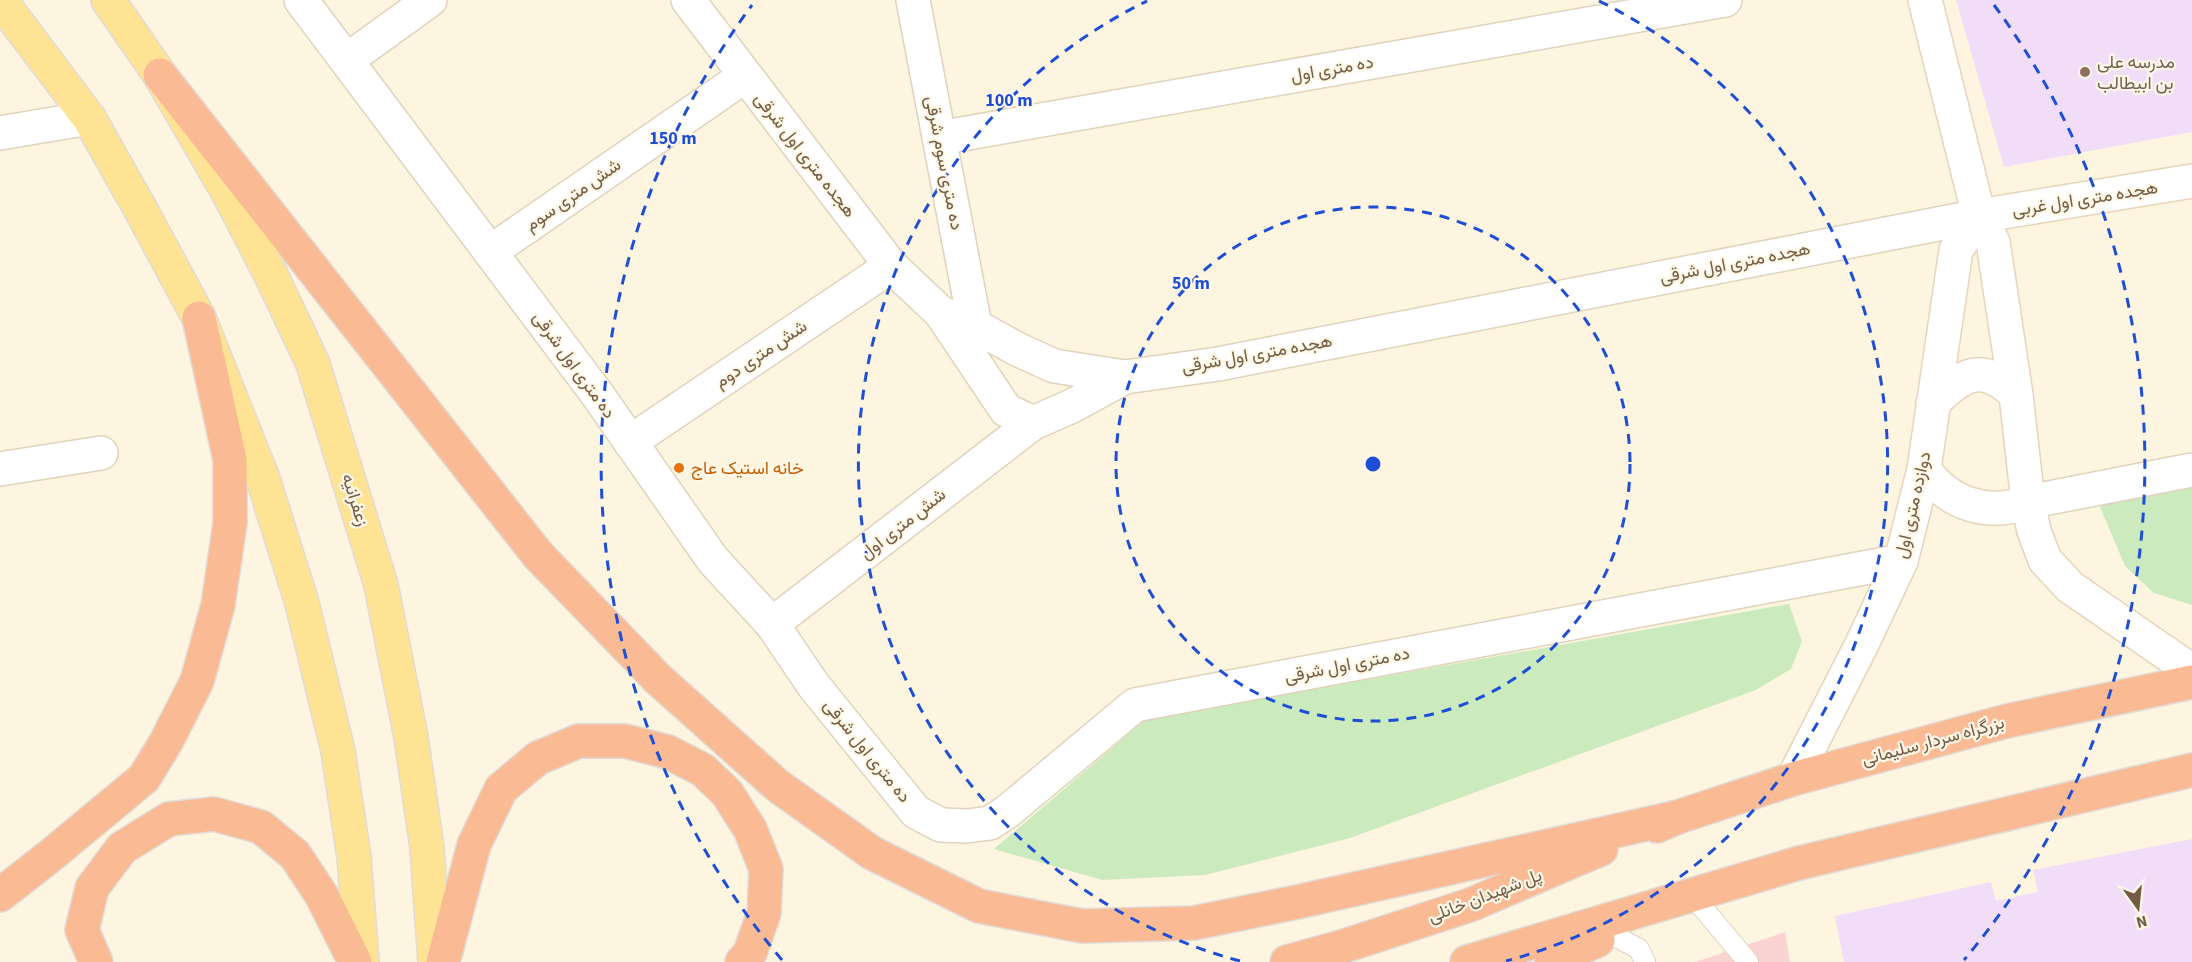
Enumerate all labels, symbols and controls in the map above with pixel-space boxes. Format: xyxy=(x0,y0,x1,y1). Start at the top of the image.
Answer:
street label: ده متری اول xyxy=(1289,49,1375,89)
place label: مدرسه علی بن ابیطالب xyxy=(2097,50,2175,96)
marker: مدرسه علی بن ابیطالب xyxy=(2078,65,2092,79)
street label: هجده متری اول شرقی xyxy=(748,87,862,223)
text: 100 m xyxy=(985,88,1033,113)
street label: ده متری سوم شرقی xyxy=(919,94,969,232)
text: 150 m xyxy=(649,126,697,151)
street label: شش متری سوم xyxy=(520,153,626,237)
street label: هجده متری اول غربی xyxy=(2010,175,2160,223)
street label: هجده متری اول شرقی xyxy=(1658,236,1812,290)
text: 50 m xyxy=(1172,271,1210,296)
street label: ده متری اول شرقی xyxy=(527,306,621,424)
street label: شش متری دوم xyxy=(710,314,812,394)
street label: هجده متری اول شرقی xyxy=(1180,328,1334,380)
street label: دوازده متری اول xyxy=(1889,449,1937,561)
centre of rings xyxy=(1363,454,1383,474)
place label: خانه استیک عاج xyxy=(691,456,804,481)
marker: خانه استیک عاج xyxy=(672,461,686,475)
street label: زعفرانیه xyxy=(335,471,375,529)
street label: شش متری اول xyxy=(855,482,951,566)
street label: ده متری اول شرقی xyxy=(1282,641,1412,689)
street label: ده متری اول شرقی xyxy=(817,694,917,808)
street label: بزرگراه سردار سلیمانی xyxy=(1859,710,2007,772)
street label: پل شهیدان خانلی xyxy=(1424,863,1546,929)
north arrow xyxy=(2108,878,2168,938)
text: N xyxy=(2134,910,2150,934)

